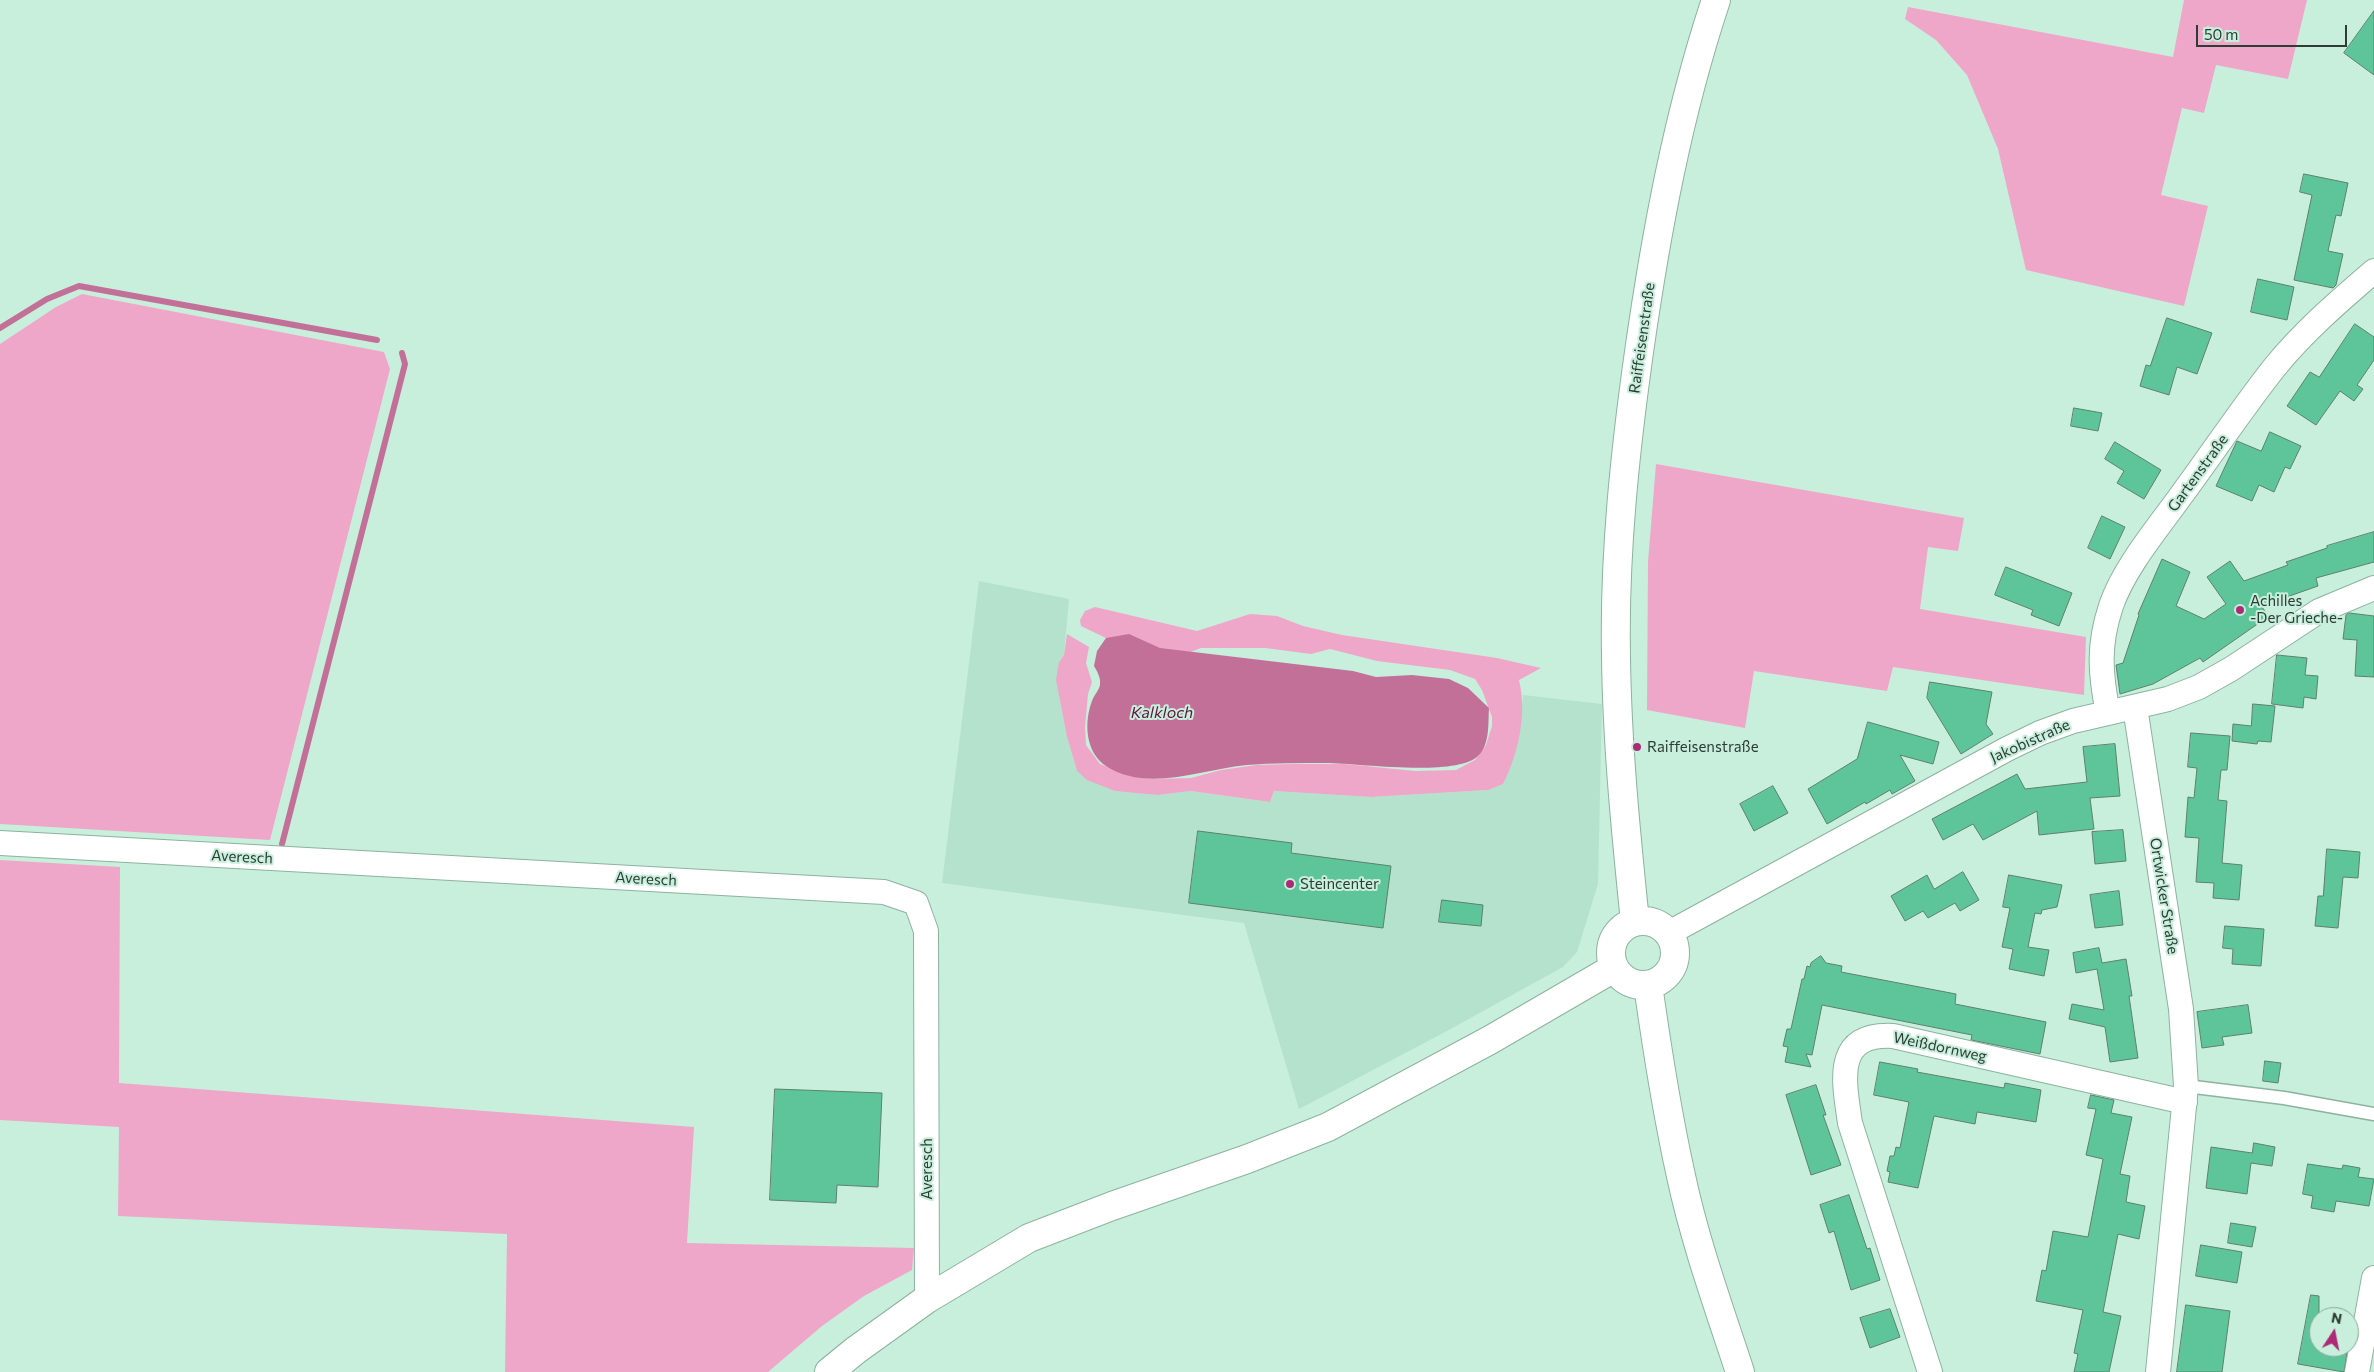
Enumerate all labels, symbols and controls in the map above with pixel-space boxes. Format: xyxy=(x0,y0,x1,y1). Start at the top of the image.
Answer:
scale bar xyxy=(2199,15,2350,47)
text: 50 m xyxy=(2204,25,2238,43)
street label: Raiffeisenstraße xyxy=(1625,282,1659,394)
street label: Gartenstraße xyxy=(2164,431,2232,515)
place label: Achilles -Der Grieche- xyxy=(2250,592,2343,627)
marker: Achilles -Der Grieche- xyxy=(2234,604,2246,616)
water label: Kalkloch xyxy=(1131,703,1193,723)
street label: Jakobistraße xyxy=(1987,715,2073,767)
place label: Raiffeisenstraße xyxy=(1647,738,1759,756)
marker: Raiffeisenstraße xyxy=(1631,741,1643,753)
street label: Ortwicker Straße xyxy=(2146,836,2182,956)
street label: Averesch xyxy=(211,846,273,868)
street label: Averesch xyxy=(615,868,677,890)
place label: Steincenter xyxy=(1300,875,1379,893)
marker: Steincenter xyxy=(1284,878,1296,890)
street label: Weißdornweg xyxy=(1892,1028,1988,1066)
street label: Averesch xyxy=(918,1138,936,1200)
north arrow xyxy=(2309,1307,2359,1357)
text: N xyxy=(2330,1308,2344,1327)

